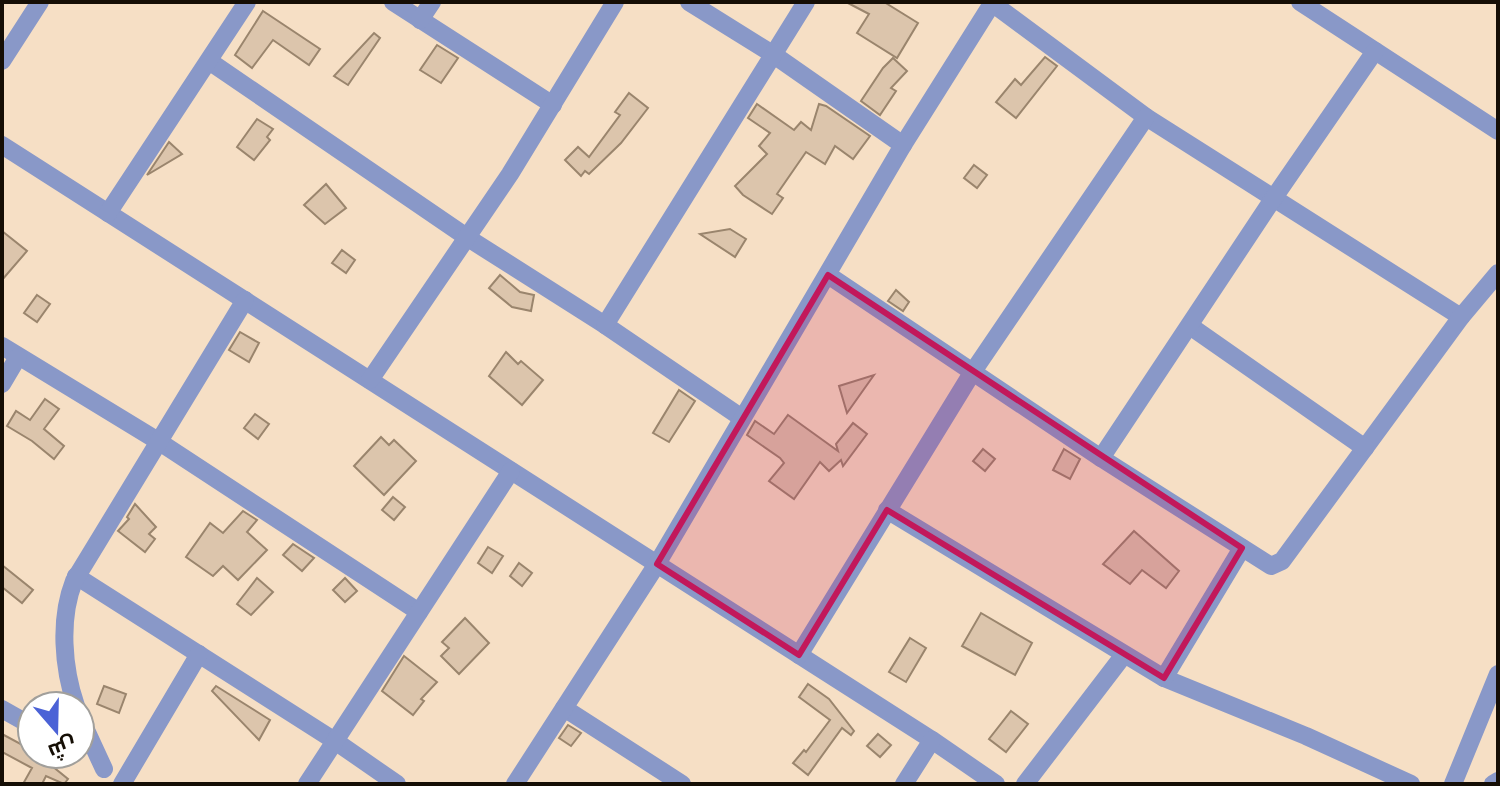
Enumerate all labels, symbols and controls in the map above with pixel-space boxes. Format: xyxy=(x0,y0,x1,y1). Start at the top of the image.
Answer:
north arrow xyxy=(16,690,96,770)
text: ش xyxy=(45,731,81,766)

